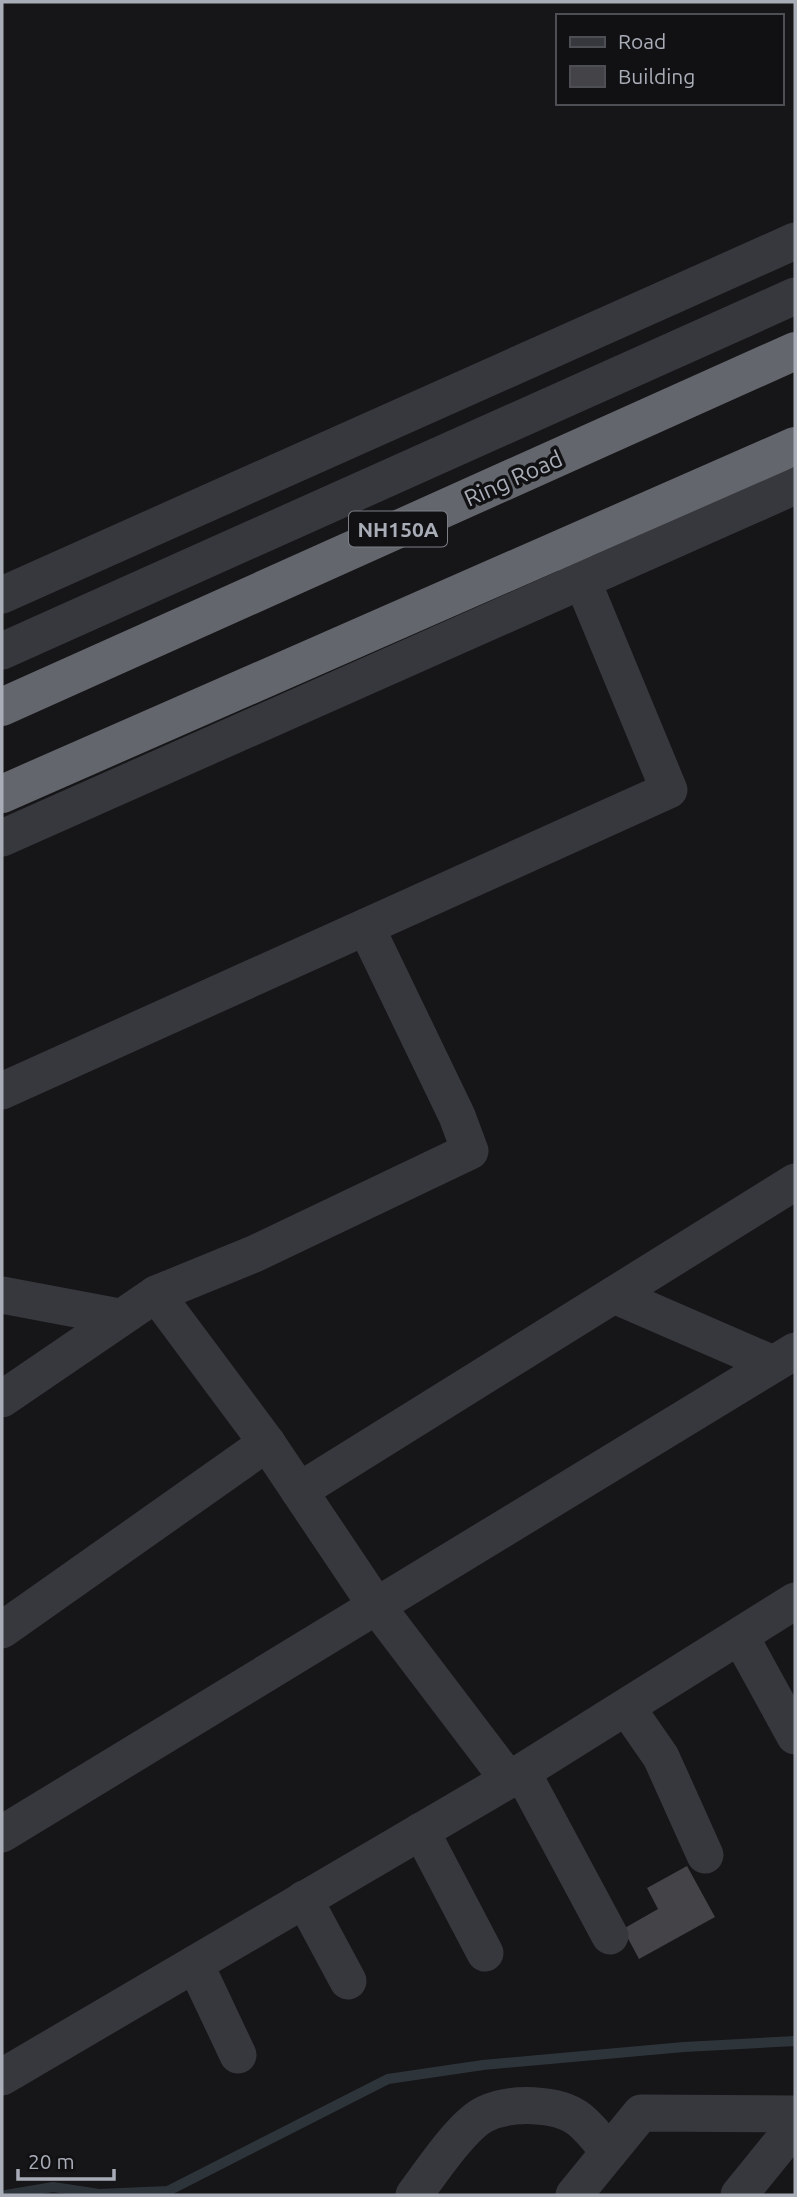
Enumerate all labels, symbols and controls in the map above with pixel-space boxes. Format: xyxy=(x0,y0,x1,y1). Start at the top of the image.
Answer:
legend xyxy=(556,14,783,105)
text: Road xyxy=(618,29,666,53)
text: Building xyxy=(618,64,695,88)
street label: Ring Road xyxy=(460,445,566,511)
road number: NH150A xyxy=(349,512,447,546)
scale bar xyxy=(18,2138,114,2182)
text: 20 m xyxy=(28,2149,75,2173)

